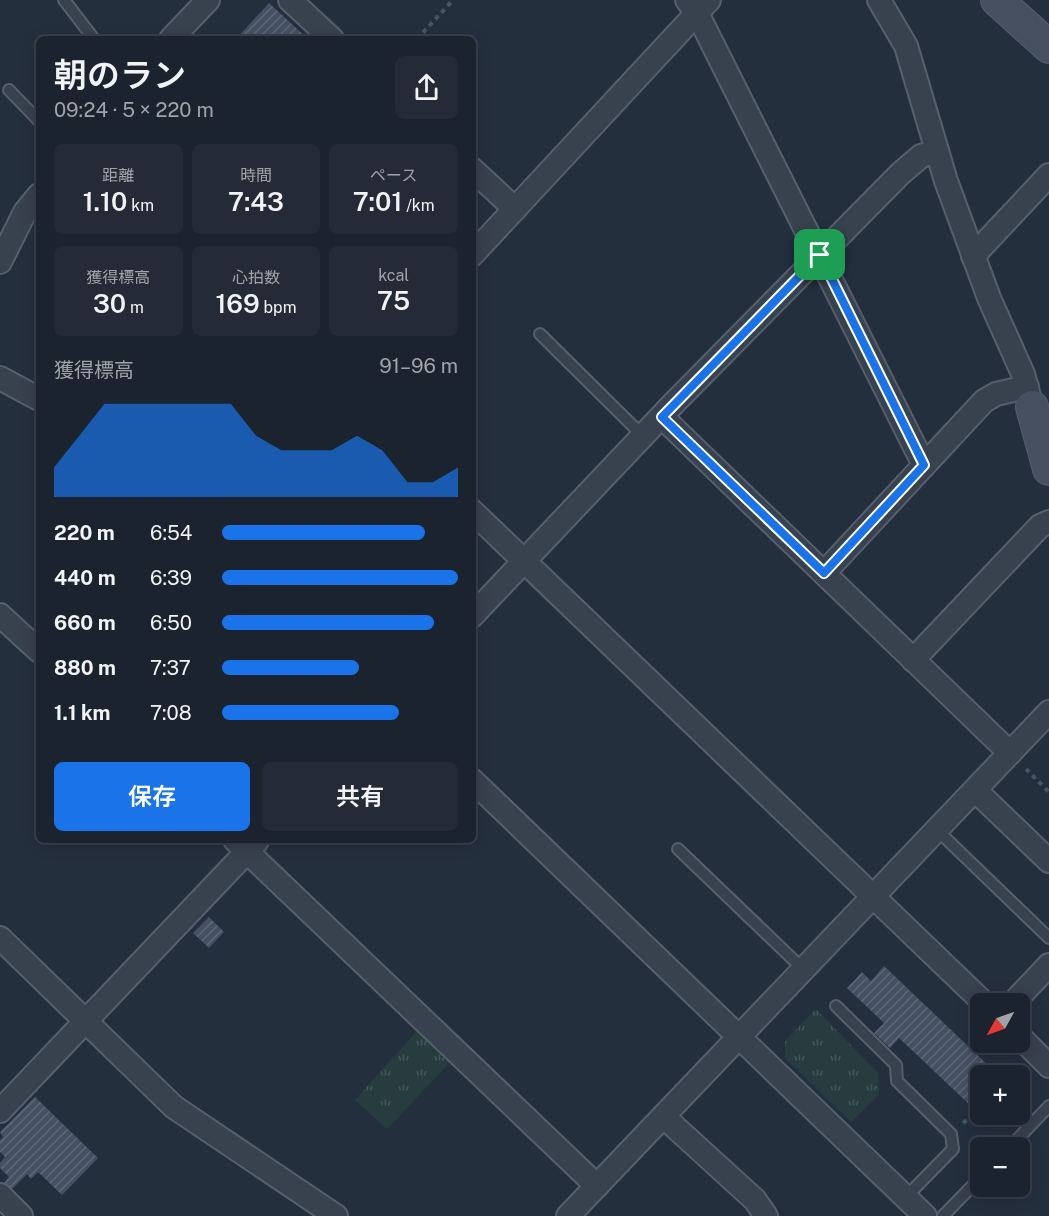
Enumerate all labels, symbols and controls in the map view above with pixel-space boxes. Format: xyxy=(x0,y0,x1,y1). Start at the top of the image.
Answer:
text: 朝のラン xyxy=(54,56,186,94)
button: share xyxy=(395,56,458,119)
text: 09:24 · 5 × 220 m xyxy=(54,98,214,122)
text: 距離 xyxy=(102,166,134,185)
text: 時間 xyxy=(240,166,272,185)
text: ペース xyxy=(370,166,417,185)
text: 1.10 xyxy=(83,186,127,217)
text: 7:43 xyxy=(228,186,284,217)
text: 7:01 xyxy=(353,186,402,217)
text: km xyxy=(127,196,154,215)
text: /km xyxy=(402,196,435,215)
pin xyxy=(794,229,845,280)
icon: arrive xyxy=(803,238,836,271)
text: kcal xyxy=(378,266,409,285)
text: 獲得標高 xyxy=(86,268,150,287)
text: 心拍数 xyxy=(232,268,280,287)
text: 75 xyxy=(377,285,410,316)
text: 30 xyxy=(93,288,126,319)
text: 169 xyxy=(215,288,260,319)
text: m xyxy=(126,298,144,317)
text: bpm xyxy=(260,298,297,317)
text: 91–96 m xyxy=(379,354,458,378)
text: 獲得標高 xyxy=(54,358,134,382)
text: 220 m xyxy=(54,521,115,545)
text: 6:54 xyxy=(150,521,192,545)
text: 440 m xyxy=(54,566,116,590)
text: 6:39 xyxy=(150,566,192,590)
text: 660 m xyxy=(54,611,116,635)
text: 6:50 xyxy=(150,611,192,635)
text: 880 m xyxy=(54,656,116,680)
text: 7:37 xyxy=(150,656,191,680)
text: 1.1 km xyxy=(54,701,111,725)
text: 7:08 xyxy=(150,701,192,725)
button: 保存 xyxy=(54,762,250,831)
button: 共有 xyxy=(262,762,458,831)
north arrow xyxy=(970,993,1030,1053)
map controls xyxy=(970,993,1030,1197)
button: + xyxy=(970,1065,1030,1125)
button: − xyxy=(970,1137,1030,1197)

